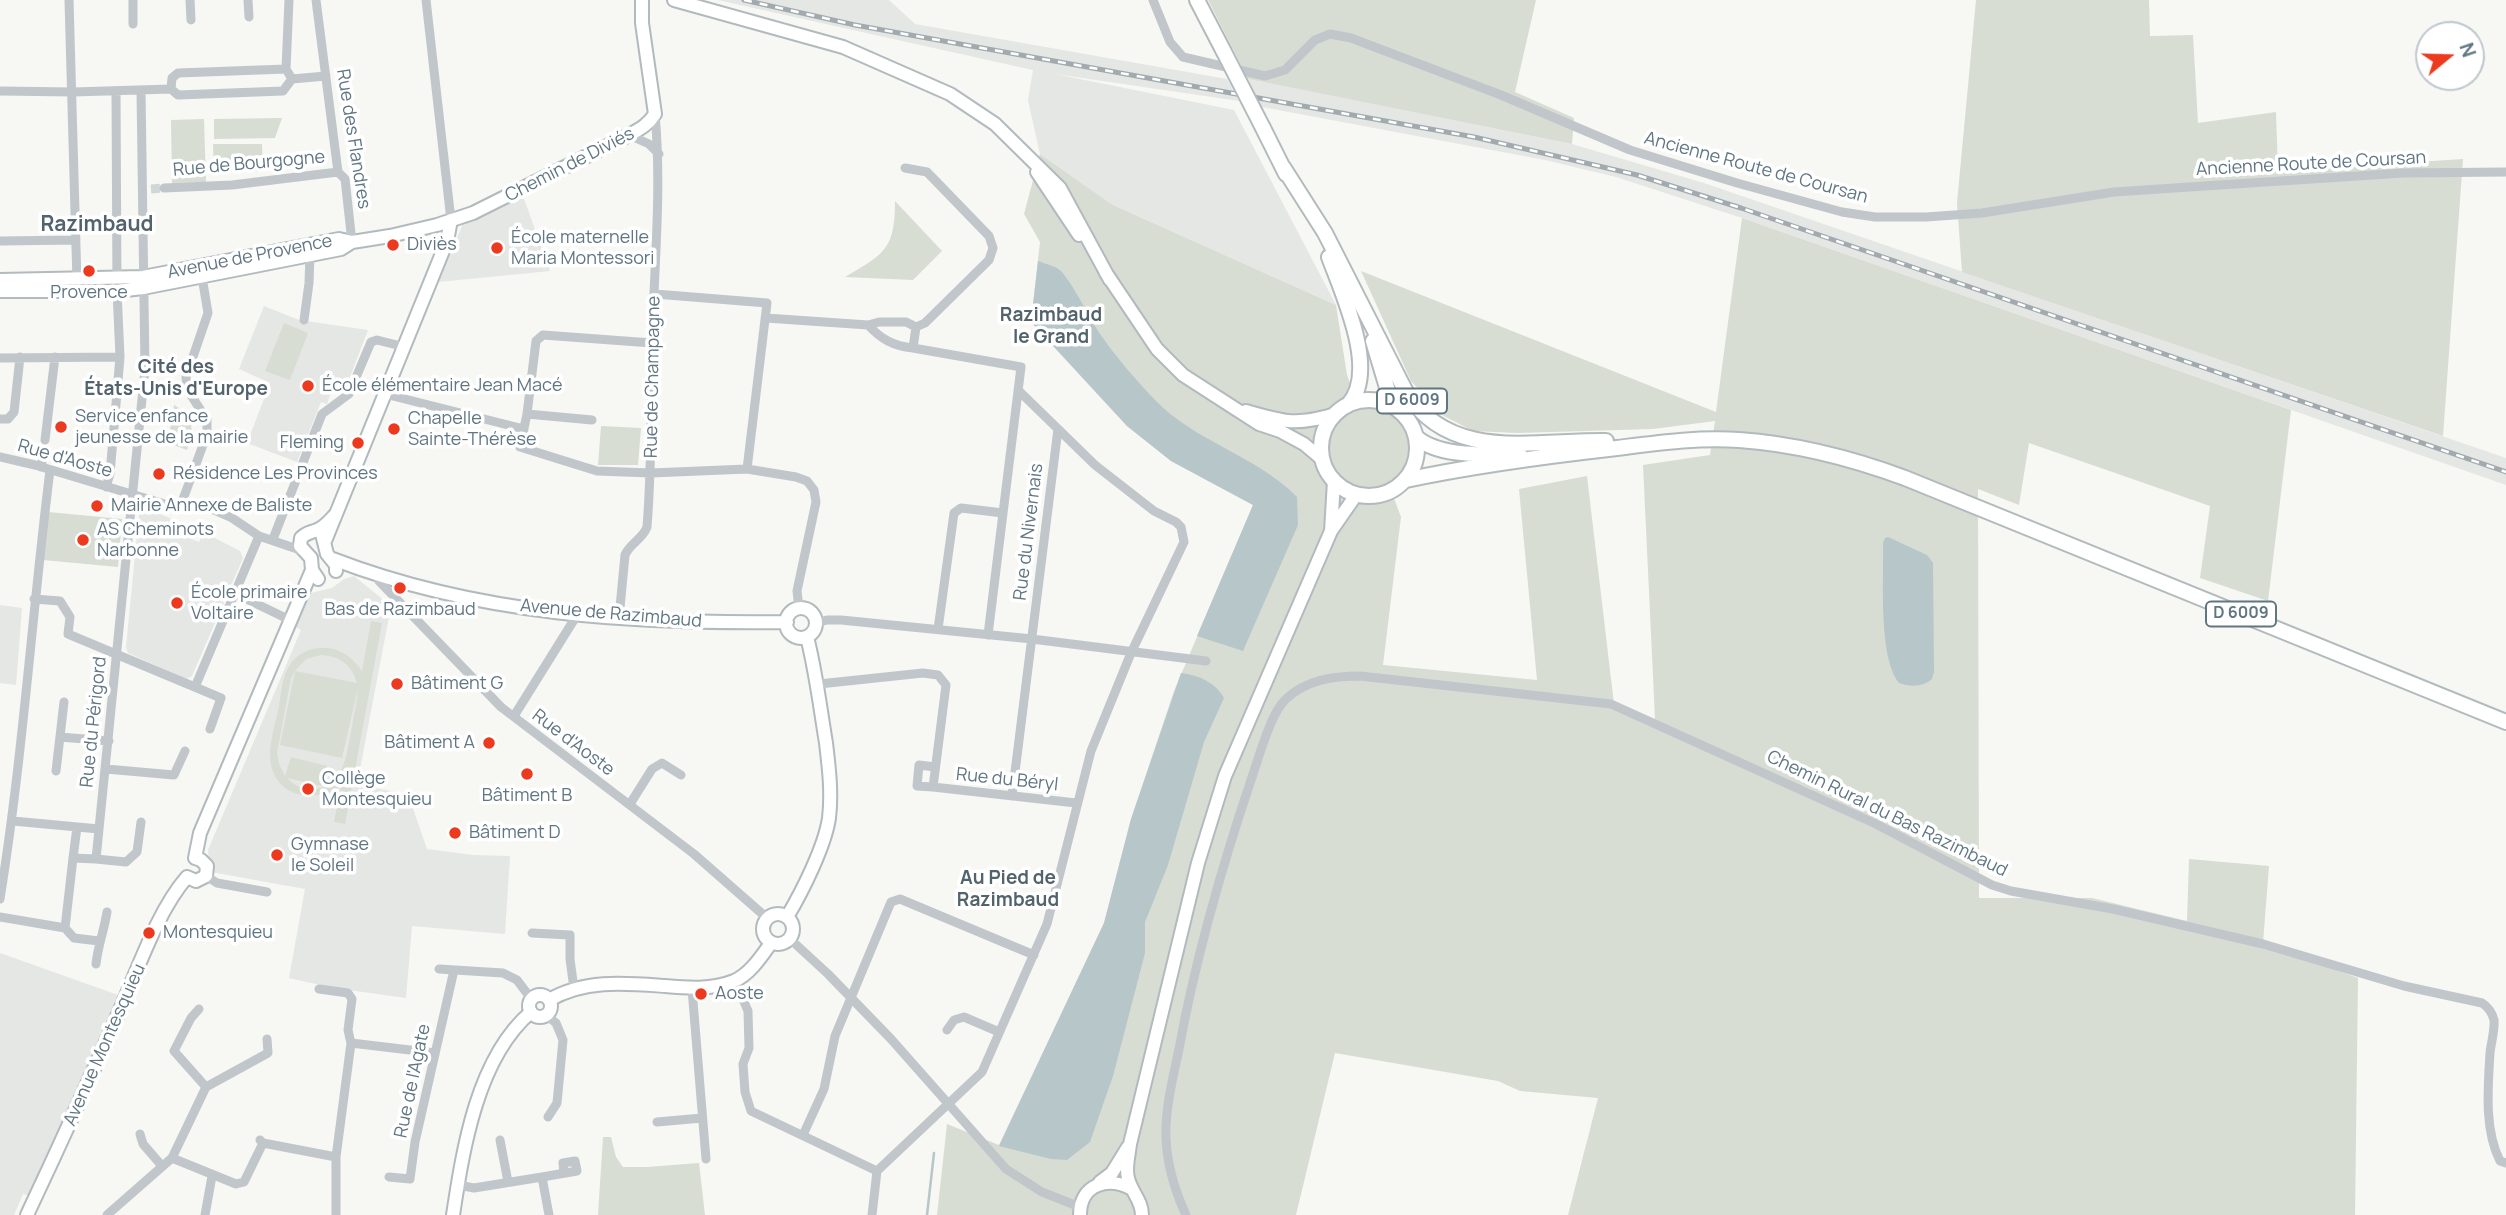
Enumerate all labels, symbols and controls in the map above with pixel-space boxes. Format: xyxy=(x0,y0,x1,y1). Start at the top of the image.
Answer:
north arrow xyxy=(2415,21,2485,91)
text: N xyxy=(2453,39,2482,61)
street label: Rue des Flandres xyxy=(331,68,375,210)
street label: Chemin de Diviés xyxy=(502,123,638,207)
street label: Ancienne Route de Coursan xyxy=(1642,128,1870,208)
street label: Rue de Bourgogne xyxy=(172,147,326,181)
street label: Ancienne Route de Coursan xyxy=(2195,147,2427,181)
district label: Razimbaud xyxy=(40,212,154,238)
place label: École maternelle Maria Montessori xyxy=(511,227,654,270)
street label: Avenue de Provence xyxy=(166,230,334,284)
place label: Diviès xyxy=(407,234,457,256)
marker: Diviès xyxy=(385,237,401,253)
marker: École maternelle Maria Montessori xyxy=(489,240,505,256)
marker: Provence xyxy=(81,263,97,279)
place label: Provence xyxy=(50,282,128,304)
street label: Rue de Champagne xyxy=(641,296,665,458)
district label: Razimbaud le Grand xyxy=(1000,305,1102,349)
district label: Cité des États-Unis d'Europe xyxy=(84,357,268,401)
place label: École élémentaire Jean Macé xyxy=(322,375,562,397)
marker: École élémentaire Jean Macé xyxy=(300,378,316,394)
road number: D 6009 xyxy=(1377,388,1447,414)
place label: Service enfance jeunesse de la mairie xyxy=(75,406,248,448)
place label: Chapelle Sainte-Thérèse xyxy=(408,408,536,450)
marker: Service enfance jeunesse de la mairie xyxy=(53,419,69,435)
marker: Chapelle Sainte-Thérèse xyxy=(386,421,402,437)
place label: Fleming xyxy=(280,432,344,454)
street label: Rue d'Aoste xyxy=(15,435,115,483)
marker: Fleming xyxy=(350,435,366,451)
street label: Rue du Nivernais xyxy=(1010,462,1048,602)
place label: Résidence Les Provinces xyxy=(173,463,378,485)
marker: Résidence Les Provinces xyxy=(151,466,167,482)
place label: Mairie Annexe de Baliste xyxy=(111,495,312,517)
marker: Mairie Annexe de Baliste xyxy=(89,498,105,514)
place label: AS Cheminots Narbonne xyxy=(97,519,214,562)
marker: AS Cheminots Narbonne xyxy=(75,532,91,548)
marker: Bas de Razimbaud xyxy=(392,580,408,596)
place label: École primaire Voltaire xyxy=(191,582,308,624)
marker: École primaire Voltaire xyxy=(169,595,185,611)
street label: Avenue de Razimbaud xyxy=(519,595,703,633)
place label: Bas de Razimbaud xyxy=(324,599,476,621)
road number: D 6009 xyxy=(2206,601,2276,626)
street label: Rue du Périgord xyxy=(76,655,112,789)
place label: Bâtiment G xyxy=(411,673,503,695)
marker: Bâtiment G xyxy=(389,676,405,692)
street label: Rue d'Aoste xyxy=(528,705,618,781)
place label: Bâtiment A xyxy=(384,732,475,754)
marker: Bâtiment A xyxy=(481,735,497,751)
street label: Chemin Rural du Bas Razimbaud xyxy=(1763,746,2011,882)
street label: Rue du Béryl xyxy=(955,764,1059,796)
marker: Bâtiment B xyxy=(519,766,535,782)
place label: Collège Montesquieu xyxy=(322,768,432,810)
marker: Collège Montesquieu xyxy=(300,781,316,797)
place label: Bâtiment B xyxy=(482,785,572,807)
place label: Bâtiment D xyxy=(469,822,560,844)
marker: Bâtiment D xyxy=(447,825,463,841)
place label: Gymnase le Soleil xyxy=(291,834,369,876)
marker: Gymnase le Soleil xyxy=(269,847,285,863)
district label: Au Pied de Razimbaud xyxy=(957,868,1059,912)
place label: Montesquieu xyxy=(163,922,273,944)
marker: Montesquieu xyxy=(141,925,157,941)
street label: Avenue Montesquieu xyxy=(59,961,151,1129)
place label: Aoste xyxy=(715,983,764,1005)
marker: Aoste xyxy=(693,986,709,1002)
street label: Rue de l'Agate xyxy=(390,1022,436,1140)

